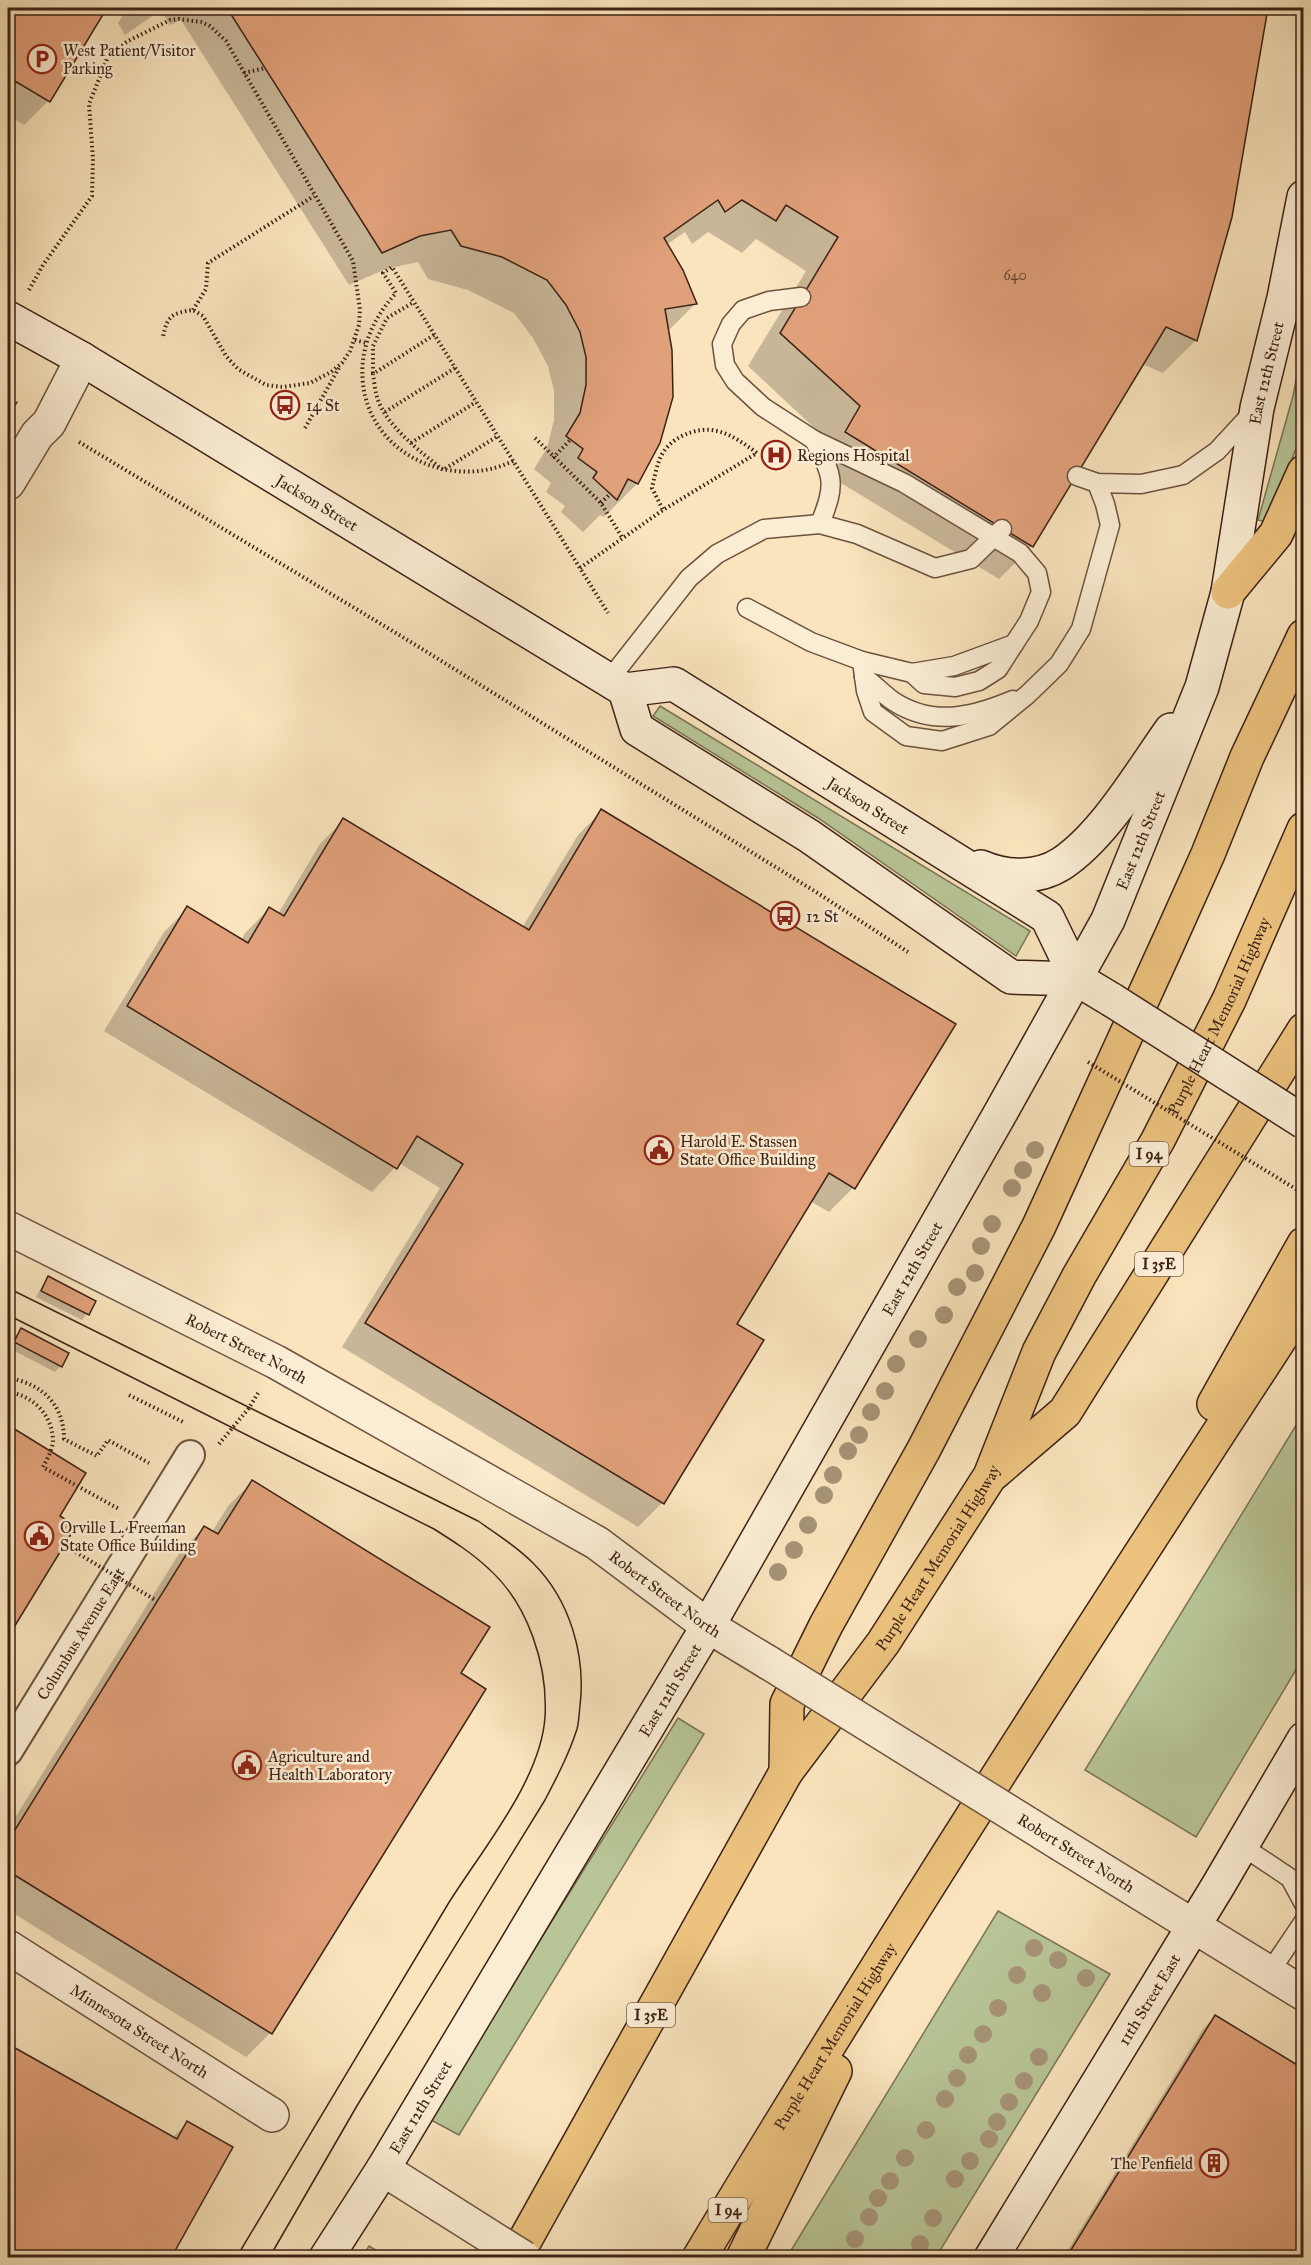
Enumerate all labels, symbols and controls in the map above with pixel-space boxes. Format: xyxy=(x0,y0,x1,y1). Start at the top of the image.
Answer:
place label: West Patient/Visitor Parking xyxy=(63,41,195,79)
parking icon: West Patient/Visitor Parking xyxy=(26,43,58,75)
house number: 640 xyxy=(1003,267,1027,284)
street label: East 12th Street xyxy=(1245,319,1287,426)
bus stop icon: 14 St xyxy=(269,389,301,421)
place label: 14 St xyxy=(306,396,340,415)
hospital icon: Regions Hospital xyxy=(760,439,792,471)
place label: Regions Hospital xyxy=(797,446,910,466)
street label: Jackson Street xyxy=(270,469,362,535)
street label: Jackson Street xyxy=(822,772,913,838)
street label: East 12th Street xyxy=(1112,788,1169,893)
bus stop icon: 12 St xyxy=(769,900,801,932)
place label: 12 St xyxy=(806,907,839,926)
street label: Purple Heart Memorial Highway xyxy=(1163,914,1274,1118)
place label: Harold E. Stassen State Office Building xyxy=(680,1132,816,1170)
public building icon: Harold E. Stassen State Office Building xyxy=(643,1134,675,1166)
road number: I 94 xyxy=(1130,1142,1168,1166)
street label: East 12th Street xyxy=(877,1218,946,1319)
road number: I 35E xyxy=(1135,1252,1183,1276)
street label: Robert Street North xyxy=(183,1309,311,1387)
street label: Purple Heart Memorial Highway xyxy=(871,1462,1003,1654)
place label: Orville L. Freeman State Office Building xyxy=(60,1518,196,1556)
public building icon: Orville L. Freeman State Office Building xyxy=(23,1520,55,1552)
street label: Robert Street North xyxy=(606,1546,724,1641)
street label: Columbus Avenue East xyxy=(32,1563,128,1703)
street label: East 12th Street xyxy=(635,1640,705,1740)
place label: Agriculture and Health Laboratory xyxy=(267,1747,392,1784)
public building icon: Agriculture and Health Laboratory xyxy=(231,1749,263,1781)
street label: Robert Street North xyxy=(1014,1809,1138,1897)
street label: Purple Heart Memorial Highway xyxy=(770,1939,900,2133)
street label: 11th Street East xyxy=(1114,1950,1184,2049)
street label: Minnesota Street North xyxy=(67,1980,212,2082)
road number: I 35E xyxy=(627,2003,675,2027)
street label: East 12th Street xyxy=(385,2057,455,2157)
building icon: The Penfield xyxy=(1198,2147,1230,2179)
place label: The Penfield xyxy=(1111,2154,1193,2173)
road number: I 94 xyxy=(708,2198,748,2222)

